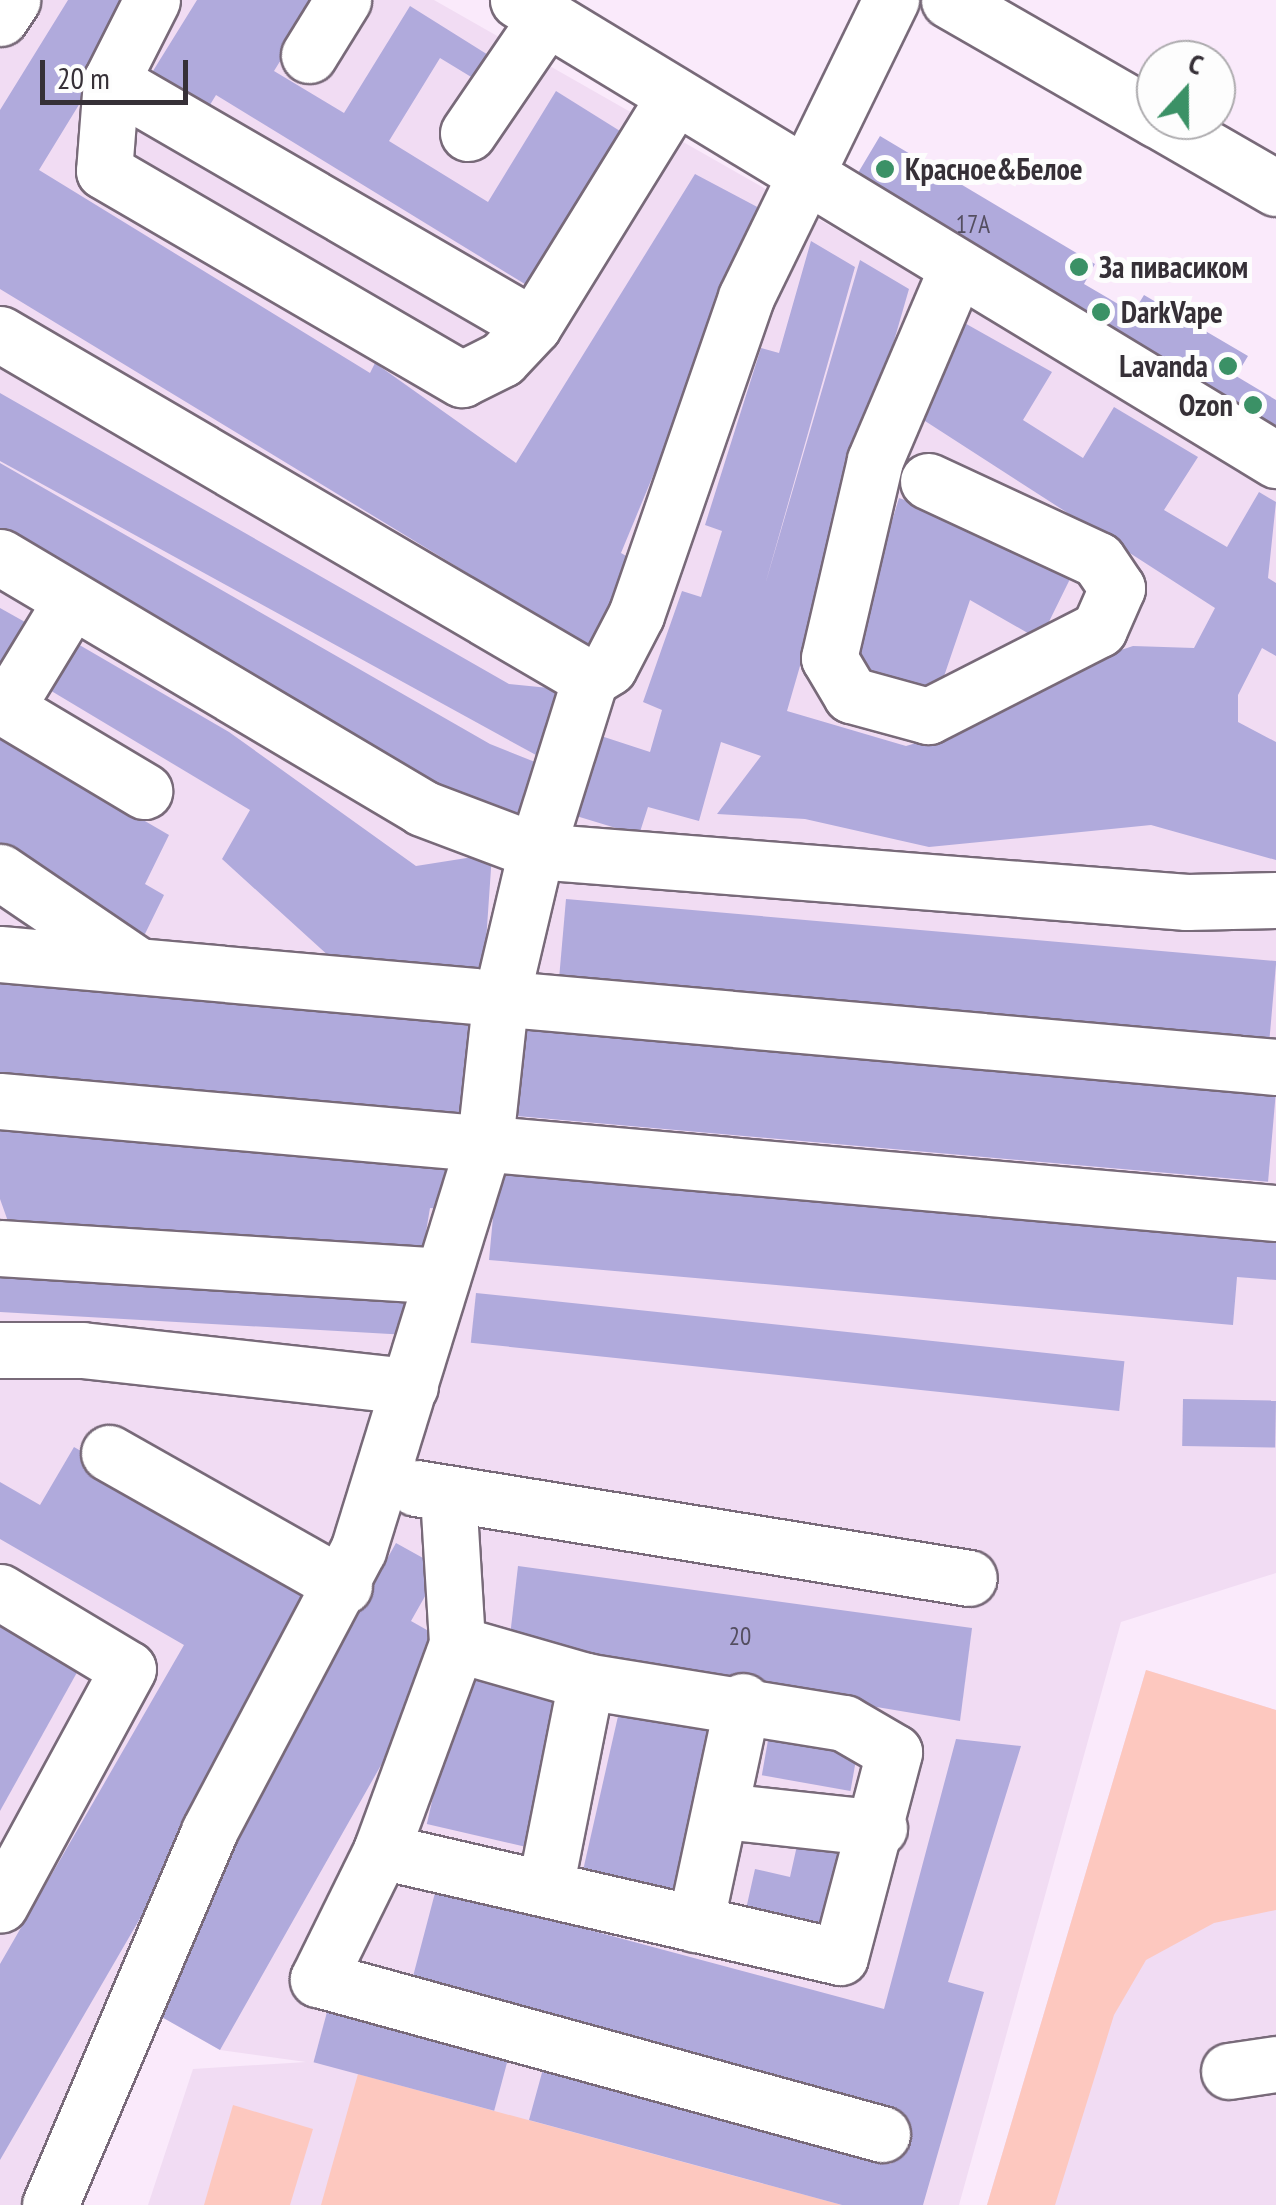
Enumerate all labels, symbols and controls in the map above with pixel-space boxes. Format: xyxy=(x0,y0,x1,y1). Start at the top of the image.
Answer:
scale bar xyxy=(45,40,192,102)
north arrow xyxy=(1136,40,1236,140)
text: С xyxy=(1184,44,1209,83)
text: 20 m xyxy=(57,58,110,97)
place label: Красное&Белое xyxy=(905,151,1083,187)
marker: Красное&Белое xyxy=(874,158,896,180)
house number: 17А xyxy=(956,209,990,239)
place label: За пивасиком xyxy=(1099,249,1248,285)
marker: За пивасиком xyxy=(1068,256,1090,278)
place label: DarkVape xyxy=(1121,294,1223,330)
marker: DarkVape xyxy=(1090,301,1112,323)
place label: Lavanda xyxy=(1119,348,1208,384)
marker: Lavanda xyxy=(1217,355,1239,377)
place label: Ozon xyxy=(1179,387,1233,423)
marker: Ozon xyxy=(1242,394,1264,416)
house number: 20 xyxy=(729,1621,751,1651)

